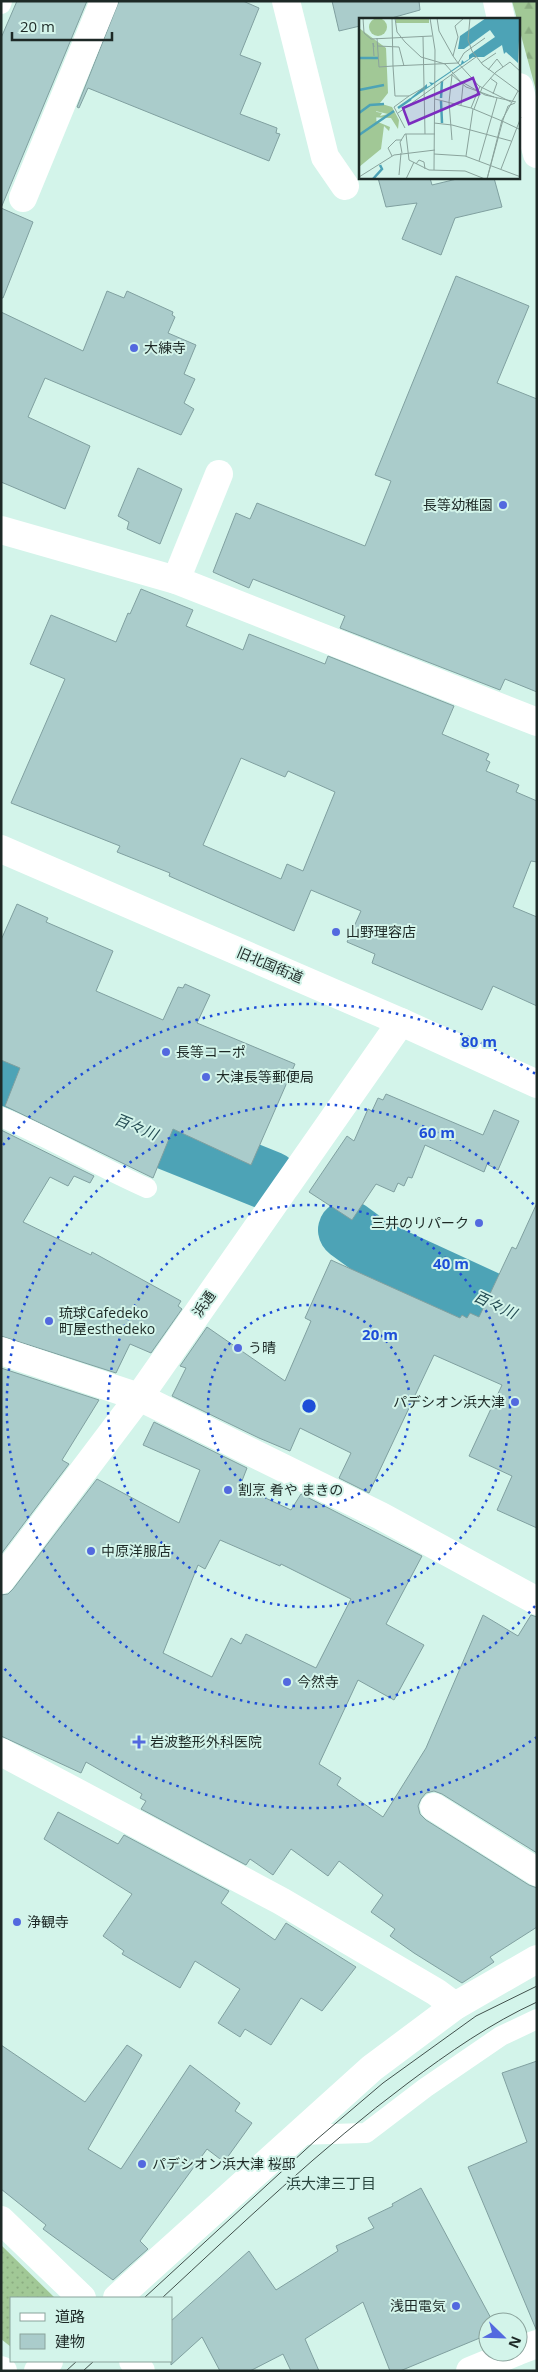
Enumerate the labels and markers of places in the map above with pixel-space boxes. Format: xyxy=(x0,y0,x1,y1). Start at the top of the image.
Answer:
place label: 大練寺 xyxy=(144,338,186,357)
marker: 大練寺 xyxy=(128,342,140,354)
place label: 長等幼稚園 xyxy=(423,495,493,514)
marker: 長等幼稚園 xyxy=(497,499,509,511)
place label: 山野理容店 xyxy=(346,922,416,941)
marker: 山野理容店 xyxy=(330,926,342,938)
place label: 長等コーポ xyxy=(176,1042,246,1061)
marker: 長等コーポ xyxy=(160,1046,172,1058)
place label: 大津長等郵便局 xyxy=(216,1067,314,1086)
marker: 大津長等郵便局 xyxy=(200,1071,212,1083)
place label: 三井のリパーク xyxy=(371,1213,469,1232)
marker: 三井のリパーク xyxy=(473,1217,485,1229)
place label: 琉球Cafedeko 町屋esthedeko xyxy=(59,1303,155,1338)
marker: 琉球Cafedeko 町屋esthedeko xyxy=(43,1315,55,1327)
place label: う晴 xyxy=(248,1338,276,1357)
marker: う晴 xyxy=(232,1342,244,1354)
place label: パデシオン浜大津 xyxy=(393,1392,505,1411)
marker: パデシオン浜大津 xyxy=(509,1396,521,1408)
centre of rings xyxy=(300,1397,318,1415)
place label: 割烹 肴や まきの xyxy=(238,1480,343,1499)
marker: 割烹 肴や まきの xyxy=(222,1484,234,1496)
place label: 中原洋服店 xyxy=(101,1541,171,1560)
marker: 中原洋服店 xyxy=(85,1545,97,1557)
place label: 今然寺 xyxy=(297,1672,339,1691)
marker: 今然寺 xyxy=(281,1676,293,1688)
place label: 岩波整形外科医院 xyxy=(150,1732,262,1751)
marker: 岩波整形外科医院 xyxy=(132,1735,146,1749)
place label: 浄観寺 xyxy=(27,1912,69,1931)
marker: 浄観寺 xyxy=(11,1916,23,1928)
place label: パデシオン浜大津 桜邸 xyxy=(152,2154,296,2173)
marker: パデシオン浜大津 桜邸 xyxy=(136,2158,148,2170)
place label: 浅田電気 xyxy=(390,2296,446,2315)
marker: 浅田電気 xyxy=(450,2300,462,2312)

